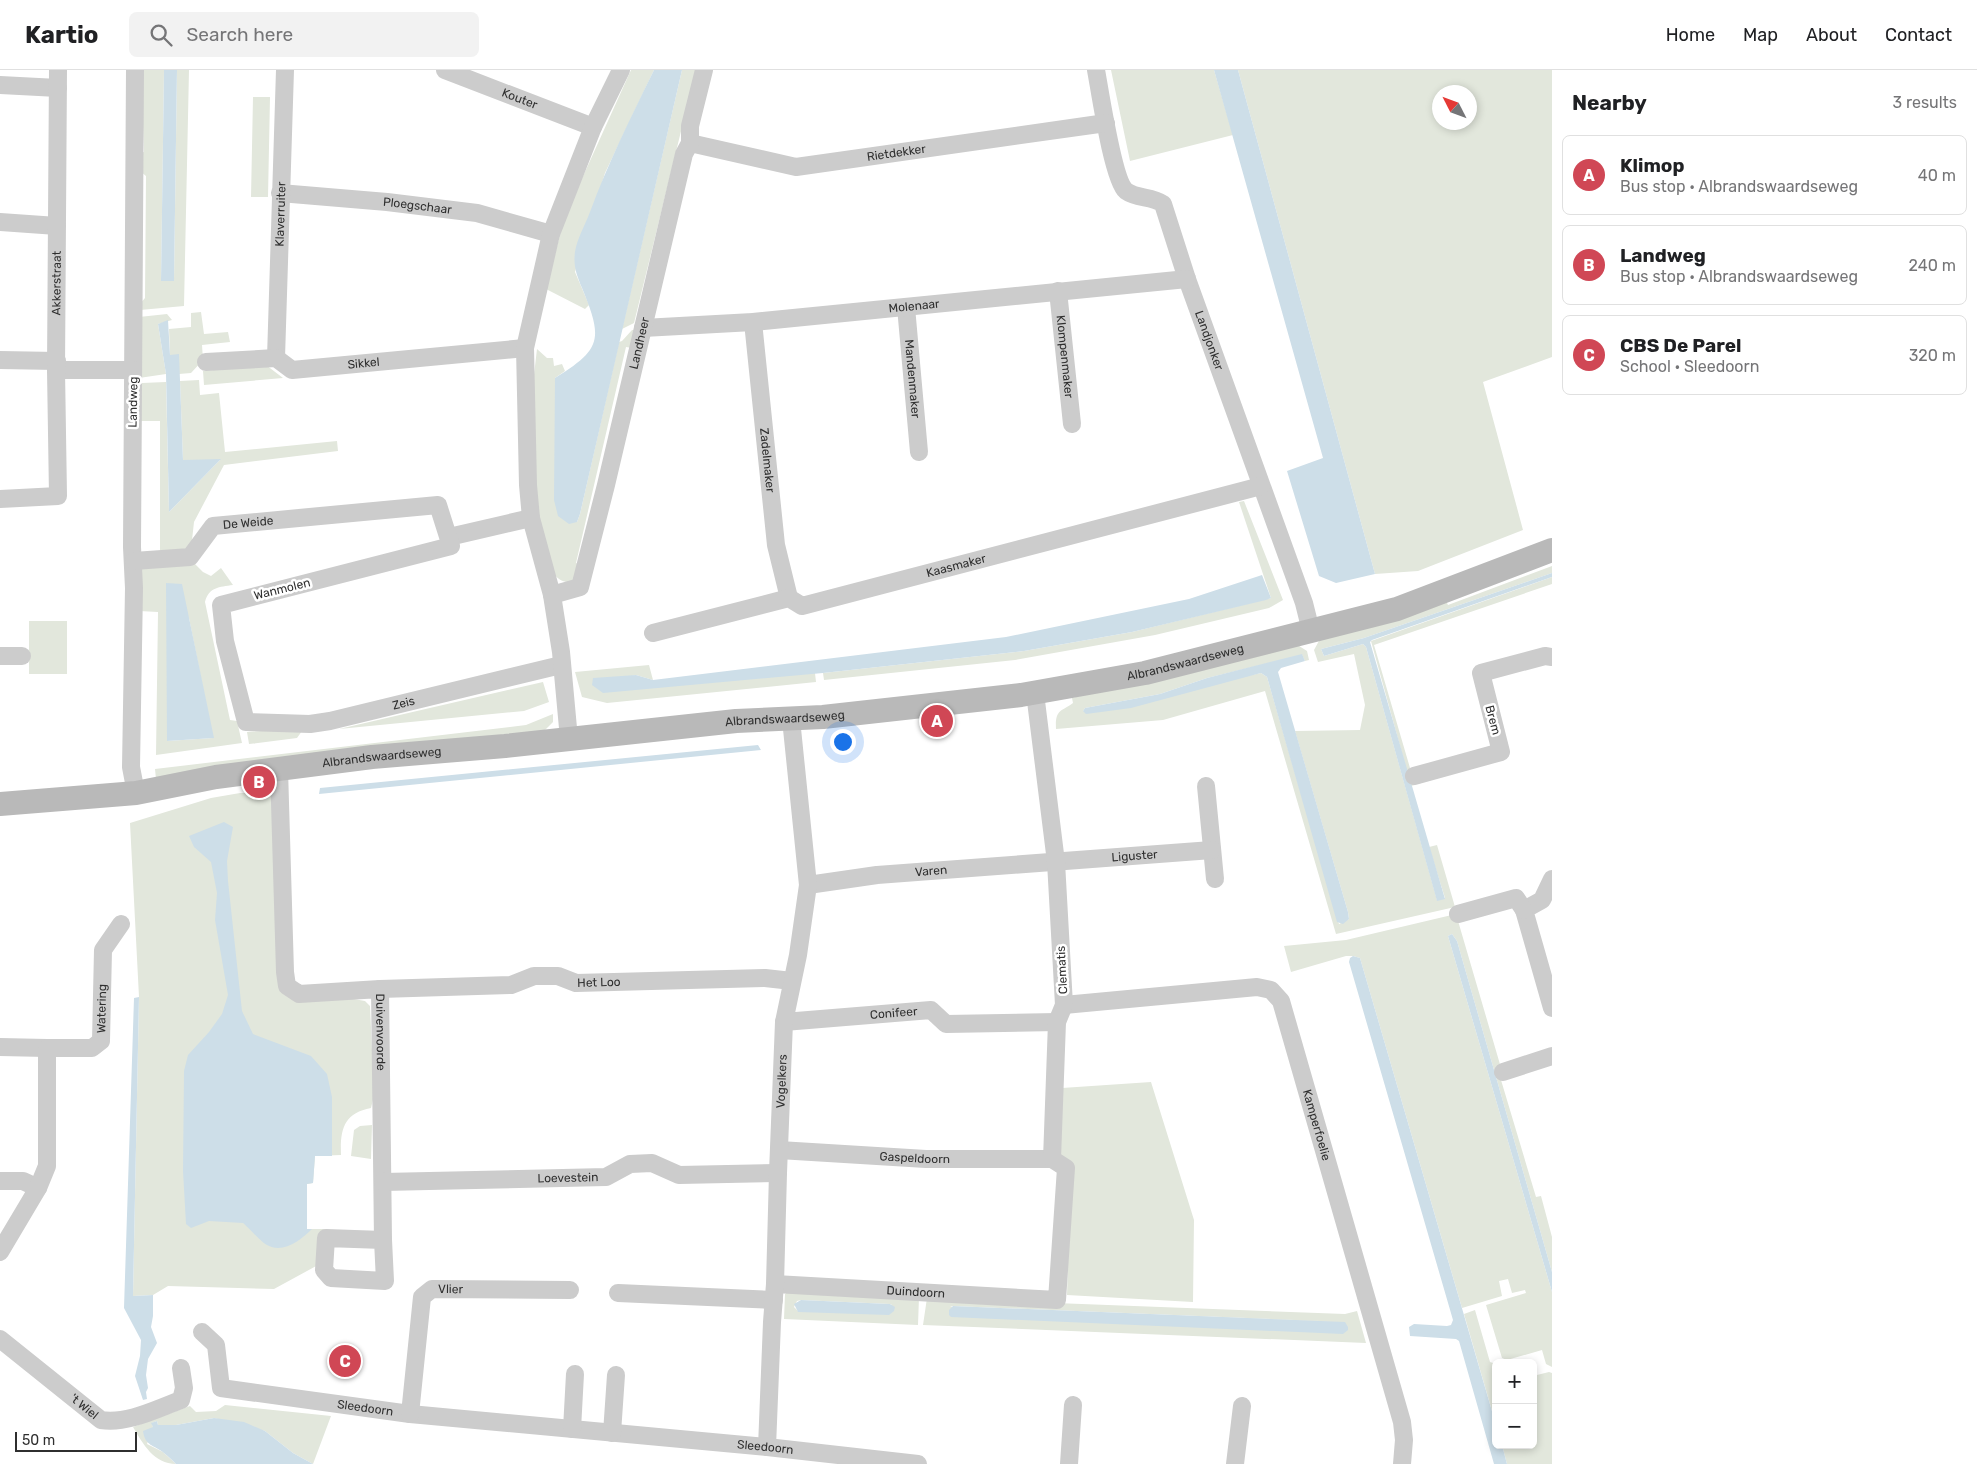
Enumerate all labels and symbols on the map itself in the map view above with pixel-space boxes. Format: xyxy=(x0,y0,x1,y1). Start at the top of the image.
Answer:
north arrow xyxy=(1432,85,1477,130)
street label: Kouter xyxy=(500,86,540,112)
street label: Rietdekker xyxy=(866,142,927,164)
street label: Klaverruiter xyxy=(272,181,289,247)
street label: Ploegschaar xyxy=(382,195,453,217)
street label: Akkerstraat xyxy=(49,250,64,315)
street label: Molenaar xyxy=(888,297,941,316)
street label: Landjonker xyxy=(1192,309,1226,372)
street label: Klompenmaker xyxy=(1054,314,1076,399)
street label: Landheer xyxy=(626,315,652,371)
street label: Mandenmaker xyxy=(902,339,923,419)
street label: Sikkel xyxy=(347,355,380,372)
street label: Landweg xyxy=(126,376,140,428)
street label: Zadelmaker xyxy=(757,427,778,494)
street label: De Weide xyxy=(222,513,274,532)
street label: Kaasmaker xyxy=(925,551,988,580)
street label: Wanmolen xyxy=(252,575,312,603)
street label: Albrandswaardseweg xyxy=(1126,641,1245,683)
street label: Zeis xyxy=(391,694,416,713)
pin: A xyxy=(921,702,953,740)
street label: Brem xyxy=(1482,704,1504,736)
street label: Albrandswaardseweg xyxy=(724,708,845,729)
your location xyxy=(830,729,856,755)
street label: Albrandswaardseweg xyxy=(321,744,442,770)
pin: B xyxy=(243,763,275,801)
street label: Liguster xyxy=(1111,847,1159,864)
street label: Varen xyxy=(915,863,948,879)
street label: Clematis xyxy=(1054,945,1070,995)
street label: Het Loo xyxy=(577,975,621,990)
street label: Watering xyxy=(94,984,109,1033)
street label: Duivenvoorde xyxy=(373,993,388,1071)
street label: Conifeer xyxy=(869,1004,918,1022)
street label: Vogelkers xyxy=(774,1054,790,1109)
street label: Kamperfoelie xyxy=(1300,1088,1334,1163)
street label: Gaspeldoorn xyxy=(879,1149,950,1166)
street label: Loevestein xyxy=(537,1170,599,1186)
street label: Vlier xyxy=(438,1282,464,1296)
street label: Duindoorn xyxy=(886,1283,945,1301)
pin: C xyxy=(329,1342,361,1380)
street label: 't Wiel xyxy=(67,1391,101,1422)
street label: Sleedoorn xyxy=(336,1397,394,1419)
scale bar xyxy=(15,1429,138,1452)
street label: Sleedoorn xyxy=(736,1437,794,1457)

